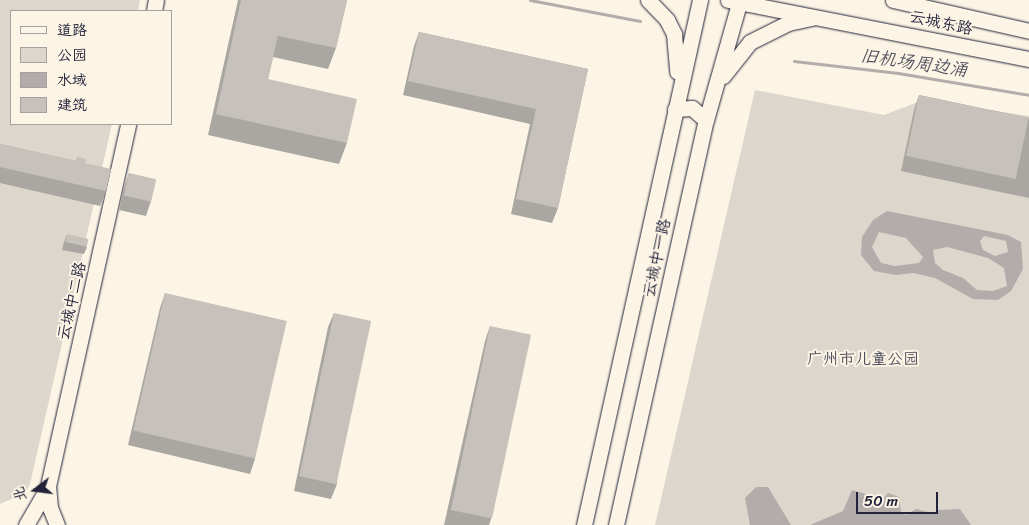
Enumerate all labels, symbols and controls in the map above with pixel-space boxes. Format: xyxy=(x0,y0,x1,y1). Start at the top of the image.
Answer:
street label: 云城东路 xyxy=(908,7,974,39)
legend xyxy=(10,10,172,125)
text: 道路 xyxy=(57,17,87,43)
text: 公园 xyxy=(57,42,87,68)
water label: 旧机场周边涌 xyxy=(859,45,969,81)
text: 水域 xyxy=(57,67,87,93)
text: 建筑 xyxy=(57,92,87,118)
street label: 云城中一路 xyxy=(639,217,675,299)
street label: 云城中二路 xyxy=(54,260,90,342)
park label: 广州市儿童公园 xyxy=(807,349,919,369)
north arrow xyxy=(10,465,60,515)
scale bar xyxy=(859,482,942,514)
text: 北 xyxy=(6,484,34,504)
text: 50 m xyxy=(864,488,898,514)

